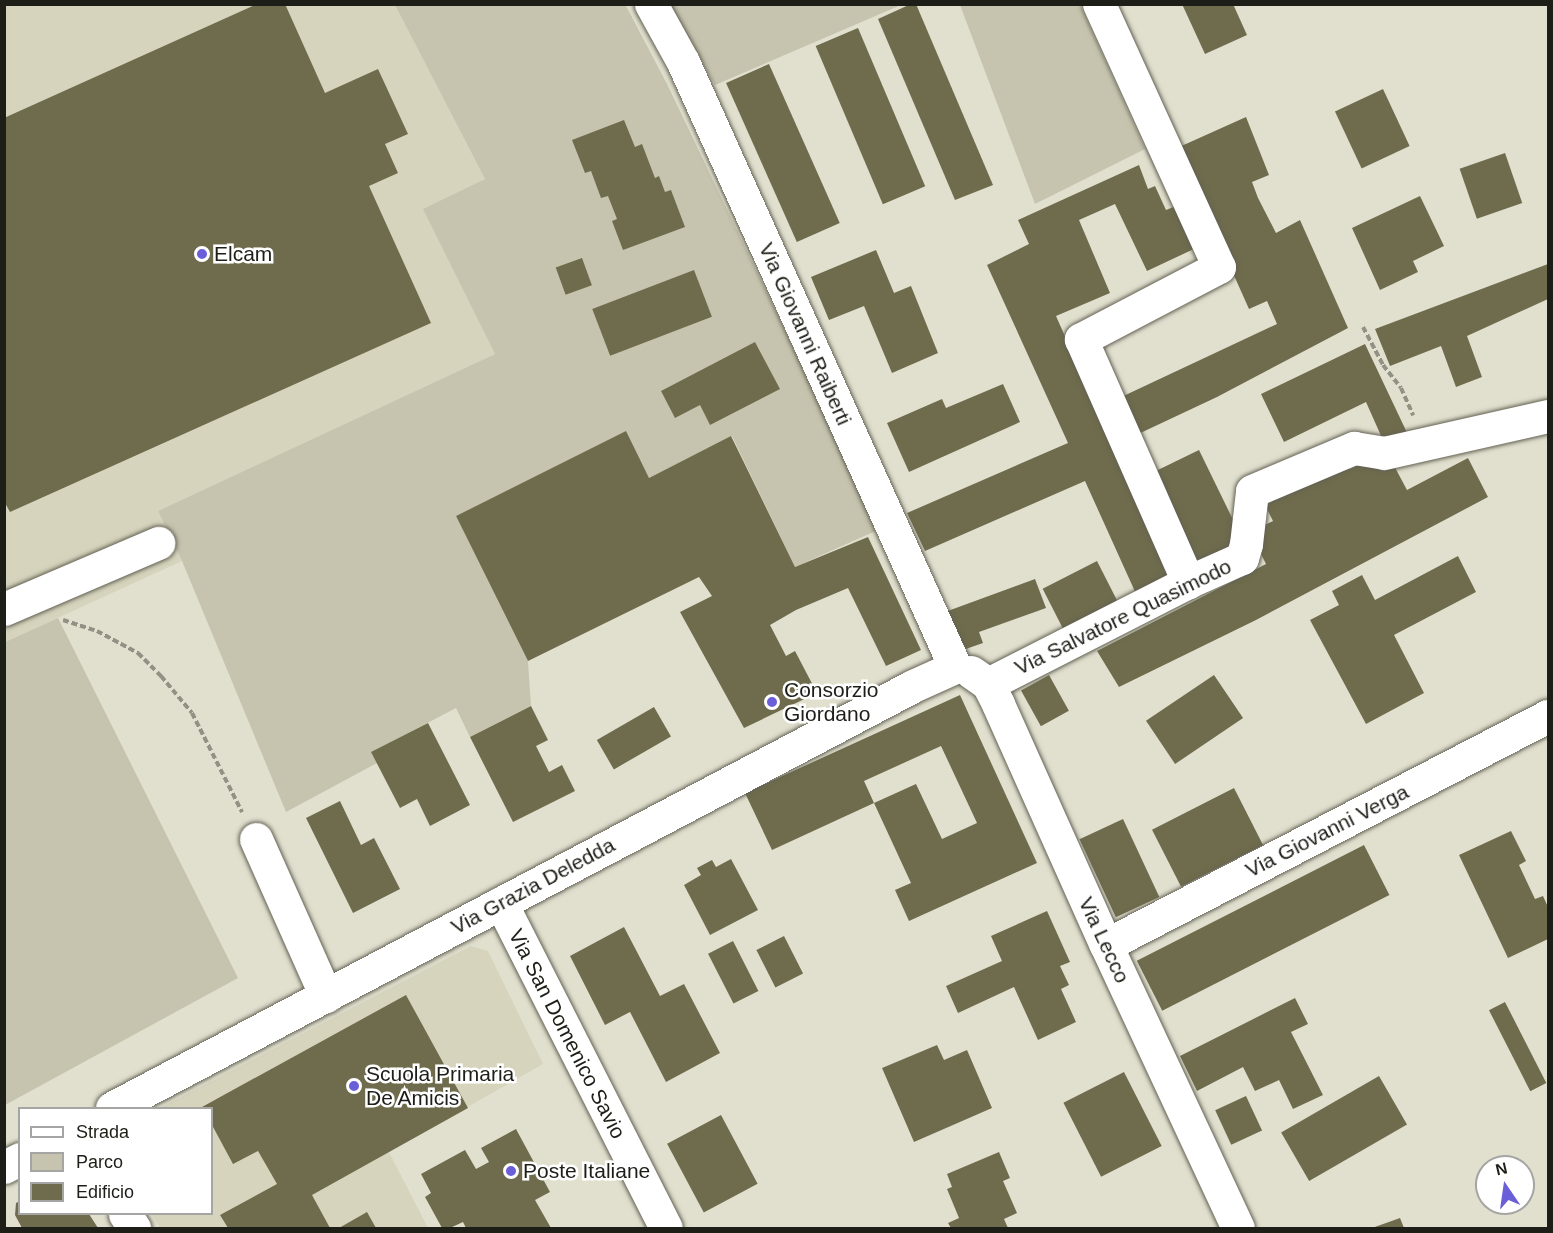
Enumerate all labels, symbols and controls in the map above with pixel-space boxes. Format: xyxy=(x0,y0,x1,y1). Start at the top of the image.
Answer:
street label: Via Giovanni Raiberti xyxy=(753,239,857,429)
place label: Elcam xyxy=(214,241,272,267)
marker: Elcam xyxy=(195,247,209,261)
street label: Via Salvatore Quasimodo xyxy=(1011,554,1235,680)
place label: Consorzio Giordano xyxy=(784,677,879,727)
marker: Consorzio Giordano xyxy=(765,695,779,709)
street label: Via Giovanni Verga xyxy=(1241,779,1413,883)
street label: Via Grazia Deledda xyxy=(447,832,619,940)
street label: Via Lecco xyxy=(1073,893,1135,987)
street label: Via San Domenico Savio xyxy=(503,925,631,1143)
place label: Scuola Primaria De Amicis xyxy=(366,1061,514,1111)
marker: Scuola Primaria De Amicis xyxy=(347,1079,361,1093)
legend xyxy=(18,1107,213,1215)
text: Strada xyxy=(76,1122,129,1142)
text: Parco xyxy=(76,1152,123,1172)
north arrow xyxy=(1475,1155,1535,1215)
place label: Poste Italiane xyxy=(523,1158,650,1184)
text: N xyxy=(1494,1159,1509,1179)
marker: Poste Italiane xyxy=(504,1164,518,1178)
text: Edificio xyxy=(76,1182,134,1202)

